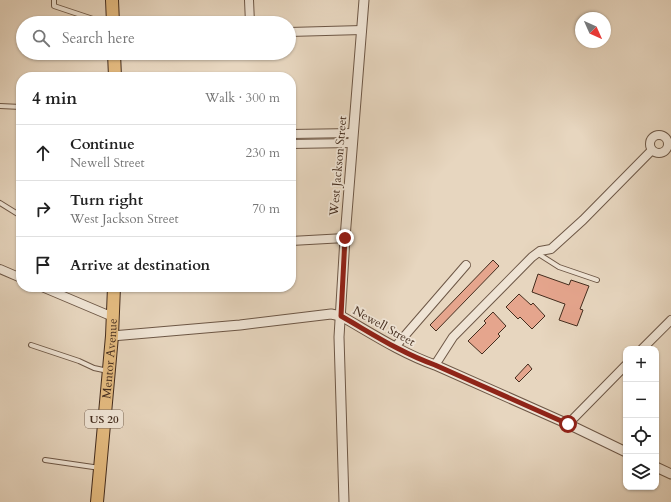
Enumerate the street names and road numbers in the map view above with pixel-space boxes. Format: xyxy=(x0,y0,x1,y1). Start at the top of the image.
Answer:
street label: West Jackson Street xyxy=(326,115,350,218)
street label: Newell Street xyxy=(350,302,418,350)
street label: Mentor Avenue xyxy=(98,318,121,399)
road number: US 20 xyxy=(85,410,123,428)

